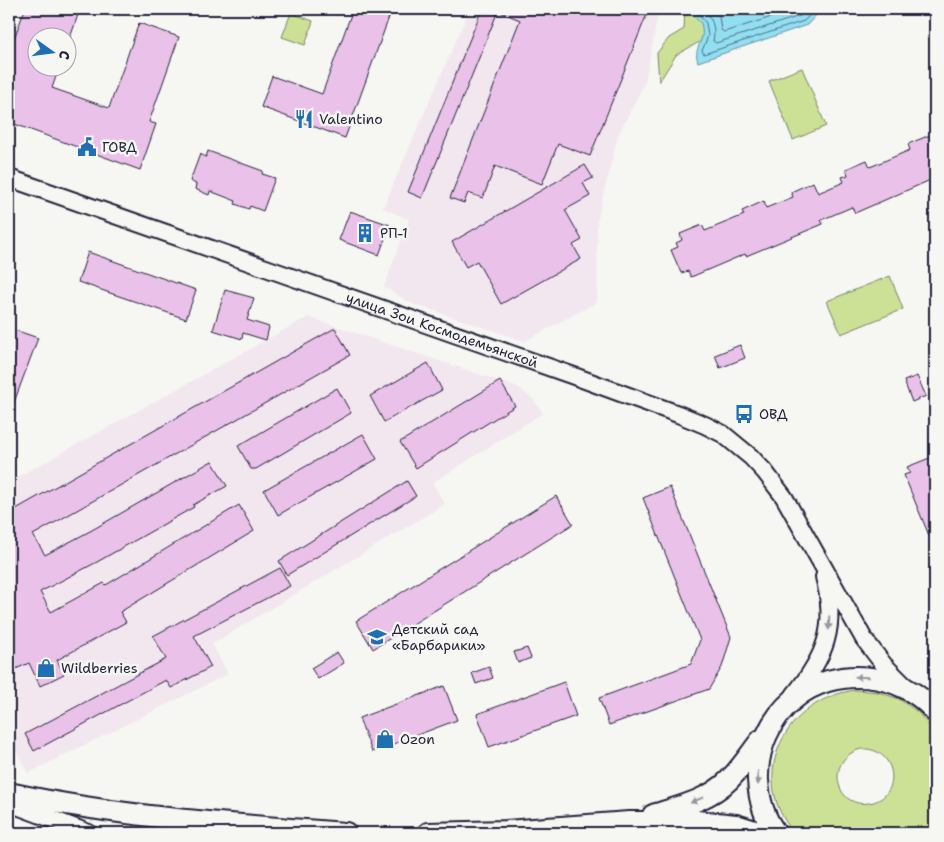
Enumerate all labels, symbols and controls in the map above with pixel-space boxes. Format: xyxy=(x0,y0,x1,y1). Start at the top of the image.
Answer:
north arrow xyxy=(28,28,78,78)
text: С xyxy=(55,49,74,61)
restaurant icon: Valentino xyxy=(293,108,315,130)
place label: Valentino xyxy=(319,110,383,128)
public building icon: ГОВД xyxy=(76,136,98,158)
place label: ГОВД xyxy=(102,138,137,156)
building icon: РП-1 xyxy=(354,222,376,244)
place label: РП-1 xyxy=(380,224,408,242)
street label: улица Зои Космодемьянской xyxy=(344,288,541,372)
bus stop icon: ОВД xyxy=(733,403,755,425)
place label: ОВД xyxy=(759,405,788,423)
one-way arrow xyxy=(824,616,832,632)
place label: Детский сад «Барбарики» xyxy=(392,620,486,654)
school or university icon: Детский сад «Барбарики» xyxy=(366,626,388,648)
shop icon: Wildberries xyxy=(35,657,57,679)
place label: Wildberries xyxy=(61,659,138,677)
one-way arrow xyxy=(854,673,870,681)
shop icon: Ozon xyxy=(374,728,396,750)
place label: Ozon xyxy=(400,730,435,748)
one-way arrow xyxy=(754,770,762,786)
one-way arrow xyxy=(689,796,704,804)

